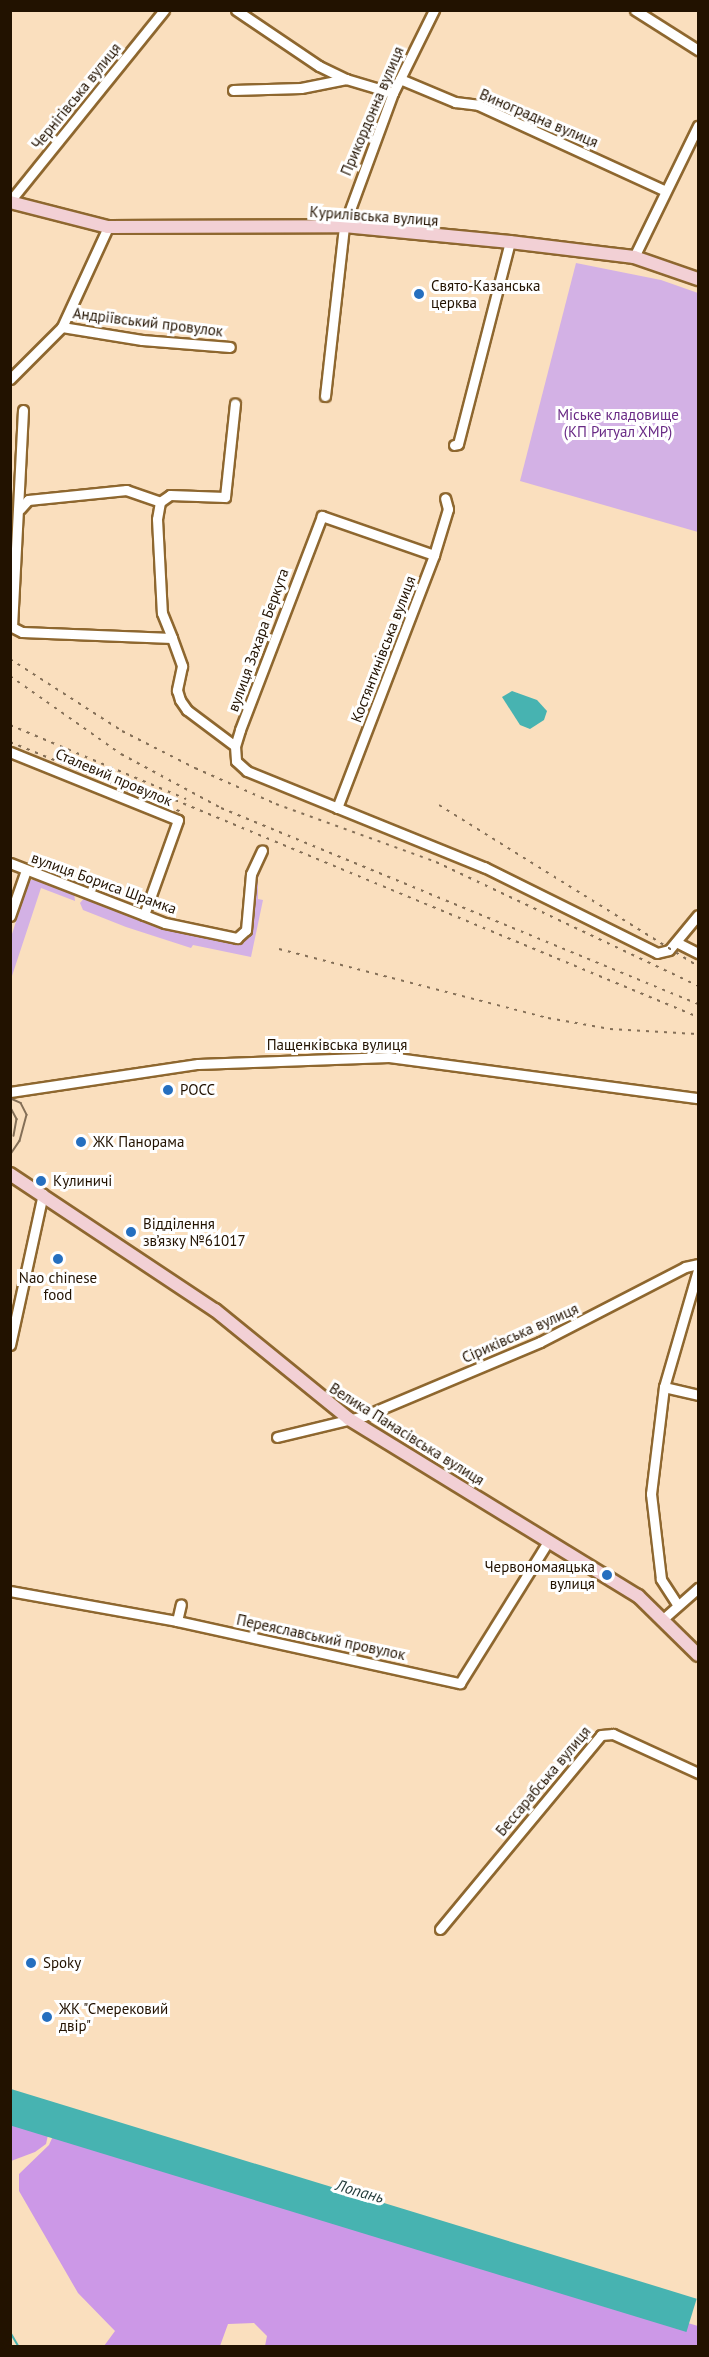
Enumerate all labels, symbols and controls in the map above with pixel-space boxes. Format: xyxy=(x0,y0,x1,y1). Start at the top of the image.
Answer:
street label: Чернігівська вулиця xyxy=(28,39,124,153)
street label: Прикордонна вулиця xyxy=(337,44,407,178)
street label: Виноградна вулиця xyxy=(477,85,601,151)
street label: Курилівська вулиця xyxy=(309,203,439,229)
place label: Свято-Казанська церква xyxy=(431,276,540,311)
marker: Свято-Казанська церква xyxy=(412,287,426,301)
street label: Андріївський провулок xyxy=(72,304,224,340)
park label: Міське кладовище (КП Ритуал ХМР) xyxy=(557,405,679,440)
street label: вулиця Захара Беркута xyxy=(224,566,292,714)
street label: Костянтинівська вулиця xyxy=(347,573,419,725)
street label: Сталевий провулок xyxy=(53,744,175,810)
street label: вулиця Бориса Шрамка xyxy=(29,848,179,918)
street label: Пащенківська вулиця xyxy=(267,1036,407,1054)
place label: РОСС xyxy=(180,1081,215,1099)
marker: РОСС xyxy=(161,1083,175,1097)
place label: ЖК Панорама xyxy=(93,1133,184,1151)
marker: ЖК Панорама xyxy=(74,1135,88,1149)
place label: Кулиничі xyxy=(53,1172,112,1190)
marker: Кулиничі xyxy=(34,1174,48,1188)
place label: Відділення зв’язку №61017 xyxy=(143,1214,246,1249)
marker: Відділення зв’язку №61017 xyxy=(124,1225,138,1239)
marker: Nao chinese food xyxy=(51,1252,65,1266)
place label: Nao chinese food xyxy=(19,1268,97,1303)
street label: Сіриківська вулиця xyxy=(459,1299,581,1367)
street label: Велика Панасівська вулиця xyxy=(326,1379,488,1489)
place label: Червономаяцька вулиця xyxy=(484,1557,595,1592)
marker: Червономаяцька вулиця xyxy=(600,1568,614,1582)
street label: Переяславський провулок xyxy=(235,1610,407,1664)
street label: Бессарабська вулиця xyxy=(492,1723,594,1839)
place label: Spoky xyxy=(43,1954,81,1972)
marker: Spoky xyxy=(24,1956,38,1970)
place label: ЖК "Смерековий двір" xyxy=(59,1999,169,2034)
marker: ЖК "Смерековий двір" xyxy=(40,2010,54,2024)
water label: Лопань xyxy=(334,2175,386,2207)

